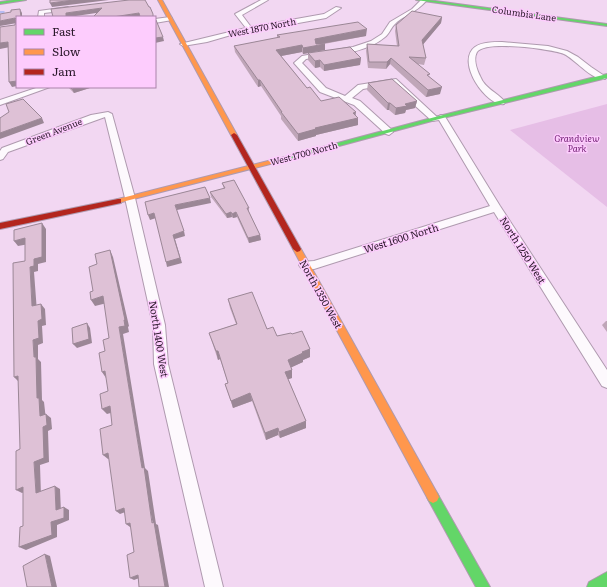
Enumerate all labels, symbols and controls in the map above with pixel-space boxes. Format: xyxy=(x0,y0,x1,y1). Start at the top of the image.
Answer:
street label: Columbia Lane xyxy=(491,2,557,24)
street label: West 1870 North xyxy=(227,14,297,40)
legend xyxy=(16,16,156,88)
text: Fast xyxy=(52,22,76,40)
text: Slow xyxy=(52,42,81,60)
text: Jam xyxy=(52,62,77,80)
street label: Green Avenue xyxy=(23,114,84,148)
park label: Grandview Park xyxy=(554,131,600,155)
street label: West 1700 North xyxy=(268,137,339,169)
street label: North 1250 West xyxy=(497,213,550,286)
street label: West 1600 North xyxy=(362,219,440,256)
street label: North 1350 West xyxy=(296,257,347,331)
street label: North 1400 West xyxy=(146,300,173,378)

